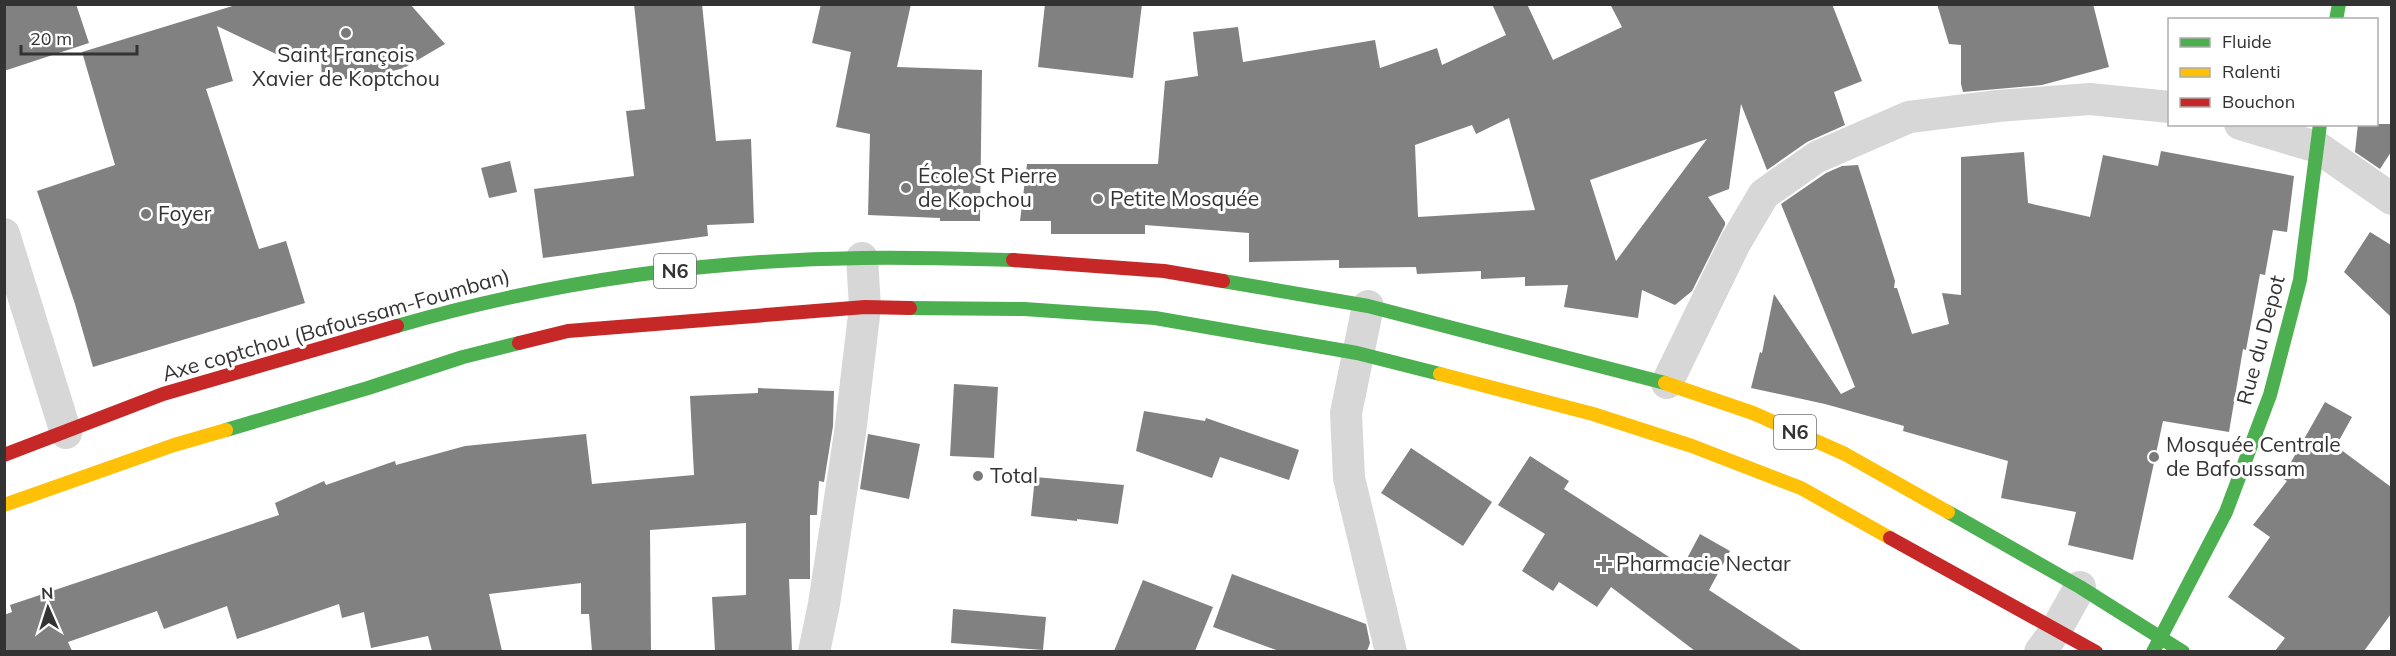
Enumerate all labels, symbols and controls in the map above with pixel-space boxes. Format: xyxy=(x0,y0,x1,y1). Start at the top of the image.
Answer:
scale bar xyxy=(21,18,136,56)
legend xyxy=(2168,18,2378,126)
marker: Saint François Xavier de Koptchou xyxy=(339,26,353,40)
text: 20 m xyxy=(30,27,72,50)
text: Fluide xyxy=(2222,30,2272,53)
place label: Saint François Xavier de Koptchou xyxy=(252,41,440,91)
text: Ralenti xyxy=(2222,60,2280,83)
text: Bouchon xyxy=(2222,90,2295,113)
place label: École St Pierre de Kopchou xyxy=(918,162,1057,212)
marker: École St Pierre de Kopchou xyxy=(899,181,913,195)
place label: Petite Mosquée xyxy=(1110,185,1259,211)
marker: Petite Mosquée xyxy=(1091,192,1105,206)
place label: Foyer xyxy=(158,200,212,226)
marker: Foyer xyxy=(139,207,153,221)
road number: N6 xyxy=(654,254,696,288)
street label: Axe coptchou (Bafoussam-Foumban) xyxy=(159,262,513,386)
street label: Rue du Depot xyxy=(2230,272,2290,407)
road number: N6 xyxy=(1774,415,1816,449)
place label: Mosquée Centrale de Bafoussam xyxy=(2166,431,2341,481)
marker: Mosquée Centrale de Bafoussam xyxy=(2147,450,2161,464)
place label: Total xyxy=(990,462,1038,488)
marker: Total xyxy=(971,469,985,483)
place label: Pharmacie Nectar xyxy=(1616,550,1791,576)
marker: Pharmacie Nectar xyxy=(1597,557,1611,571)
north arrow xyxy=(18,578,78,638)
text: N xyxy=(41,583,54,603)

